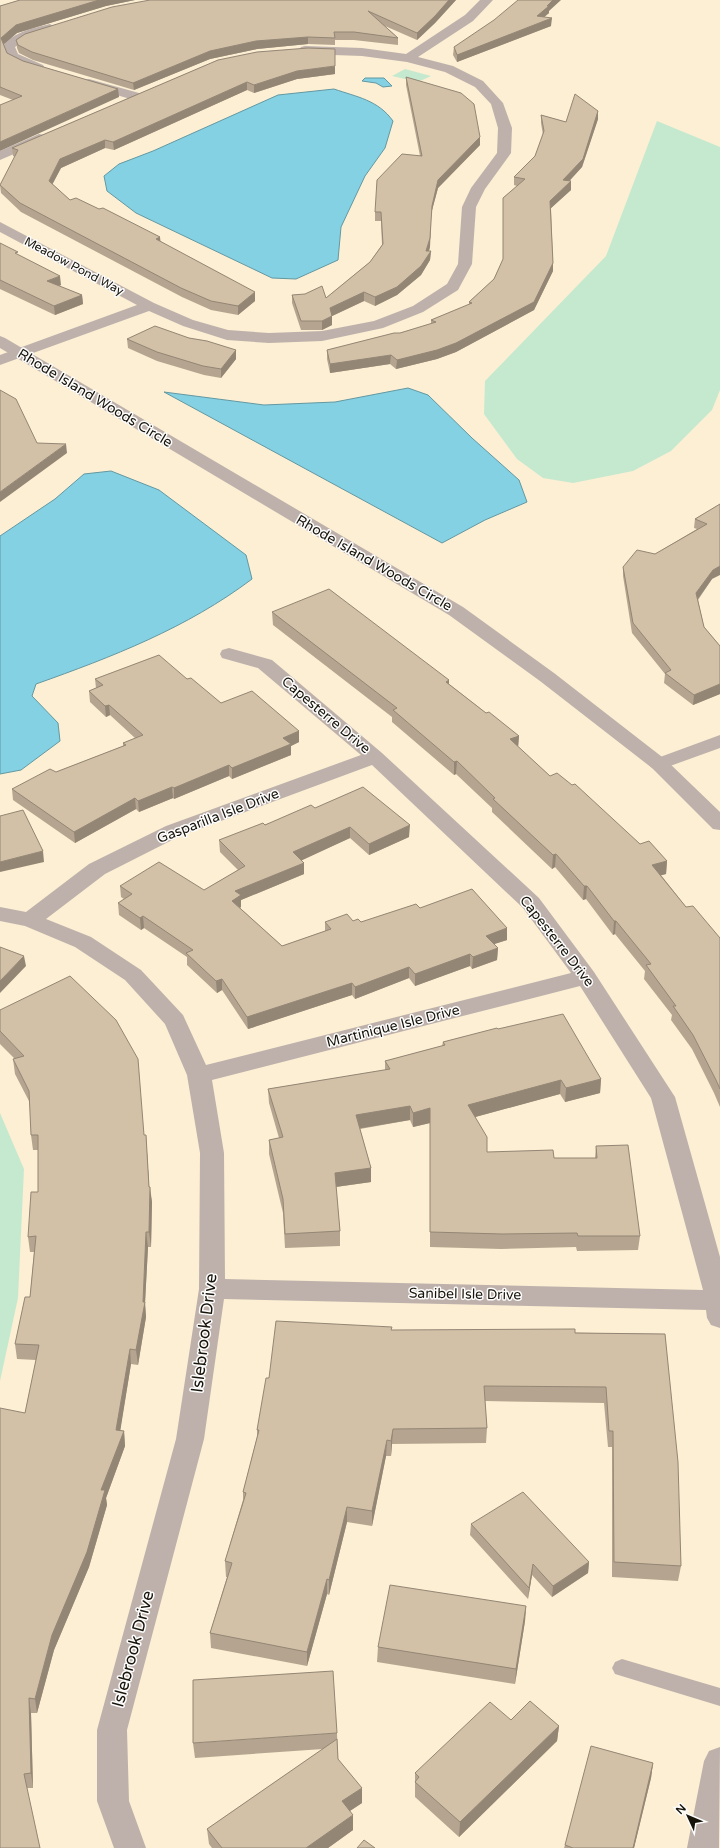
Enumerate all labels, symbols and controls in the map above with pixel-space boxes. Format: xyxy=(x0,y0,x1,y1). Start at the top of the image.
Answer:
street label: Meadow Pond Way xyxy=(22,234,126,298)
street label: Rhode Island Woods Circle xyxy=(15,345,175,451)
street label: Rhode Island Woods Circle xyxy=(293,511,455,615)
street label: Capesterre Drive xyxy=(278,673,374,757)
street label: Gasparilla Isle Drive xyxy=(155,785,281,847)
street label: Capesterre Drive xyxy=(516,892,598,990)
street label: Martinique Isle Drive xyxy=(325,1001,461,1051)
street label: Islebrook Drive xyxy=(186,1272,222,1394)
street label: Sanibel Isle Drive xyxy=(409,1285,521,1303)
street label: Islebrook Drive xyxy=(107,1588,159,1710)
north arrow xyxy=(668,1796,708,1836)
text: N xyxy=(673,1802,689,1817)

